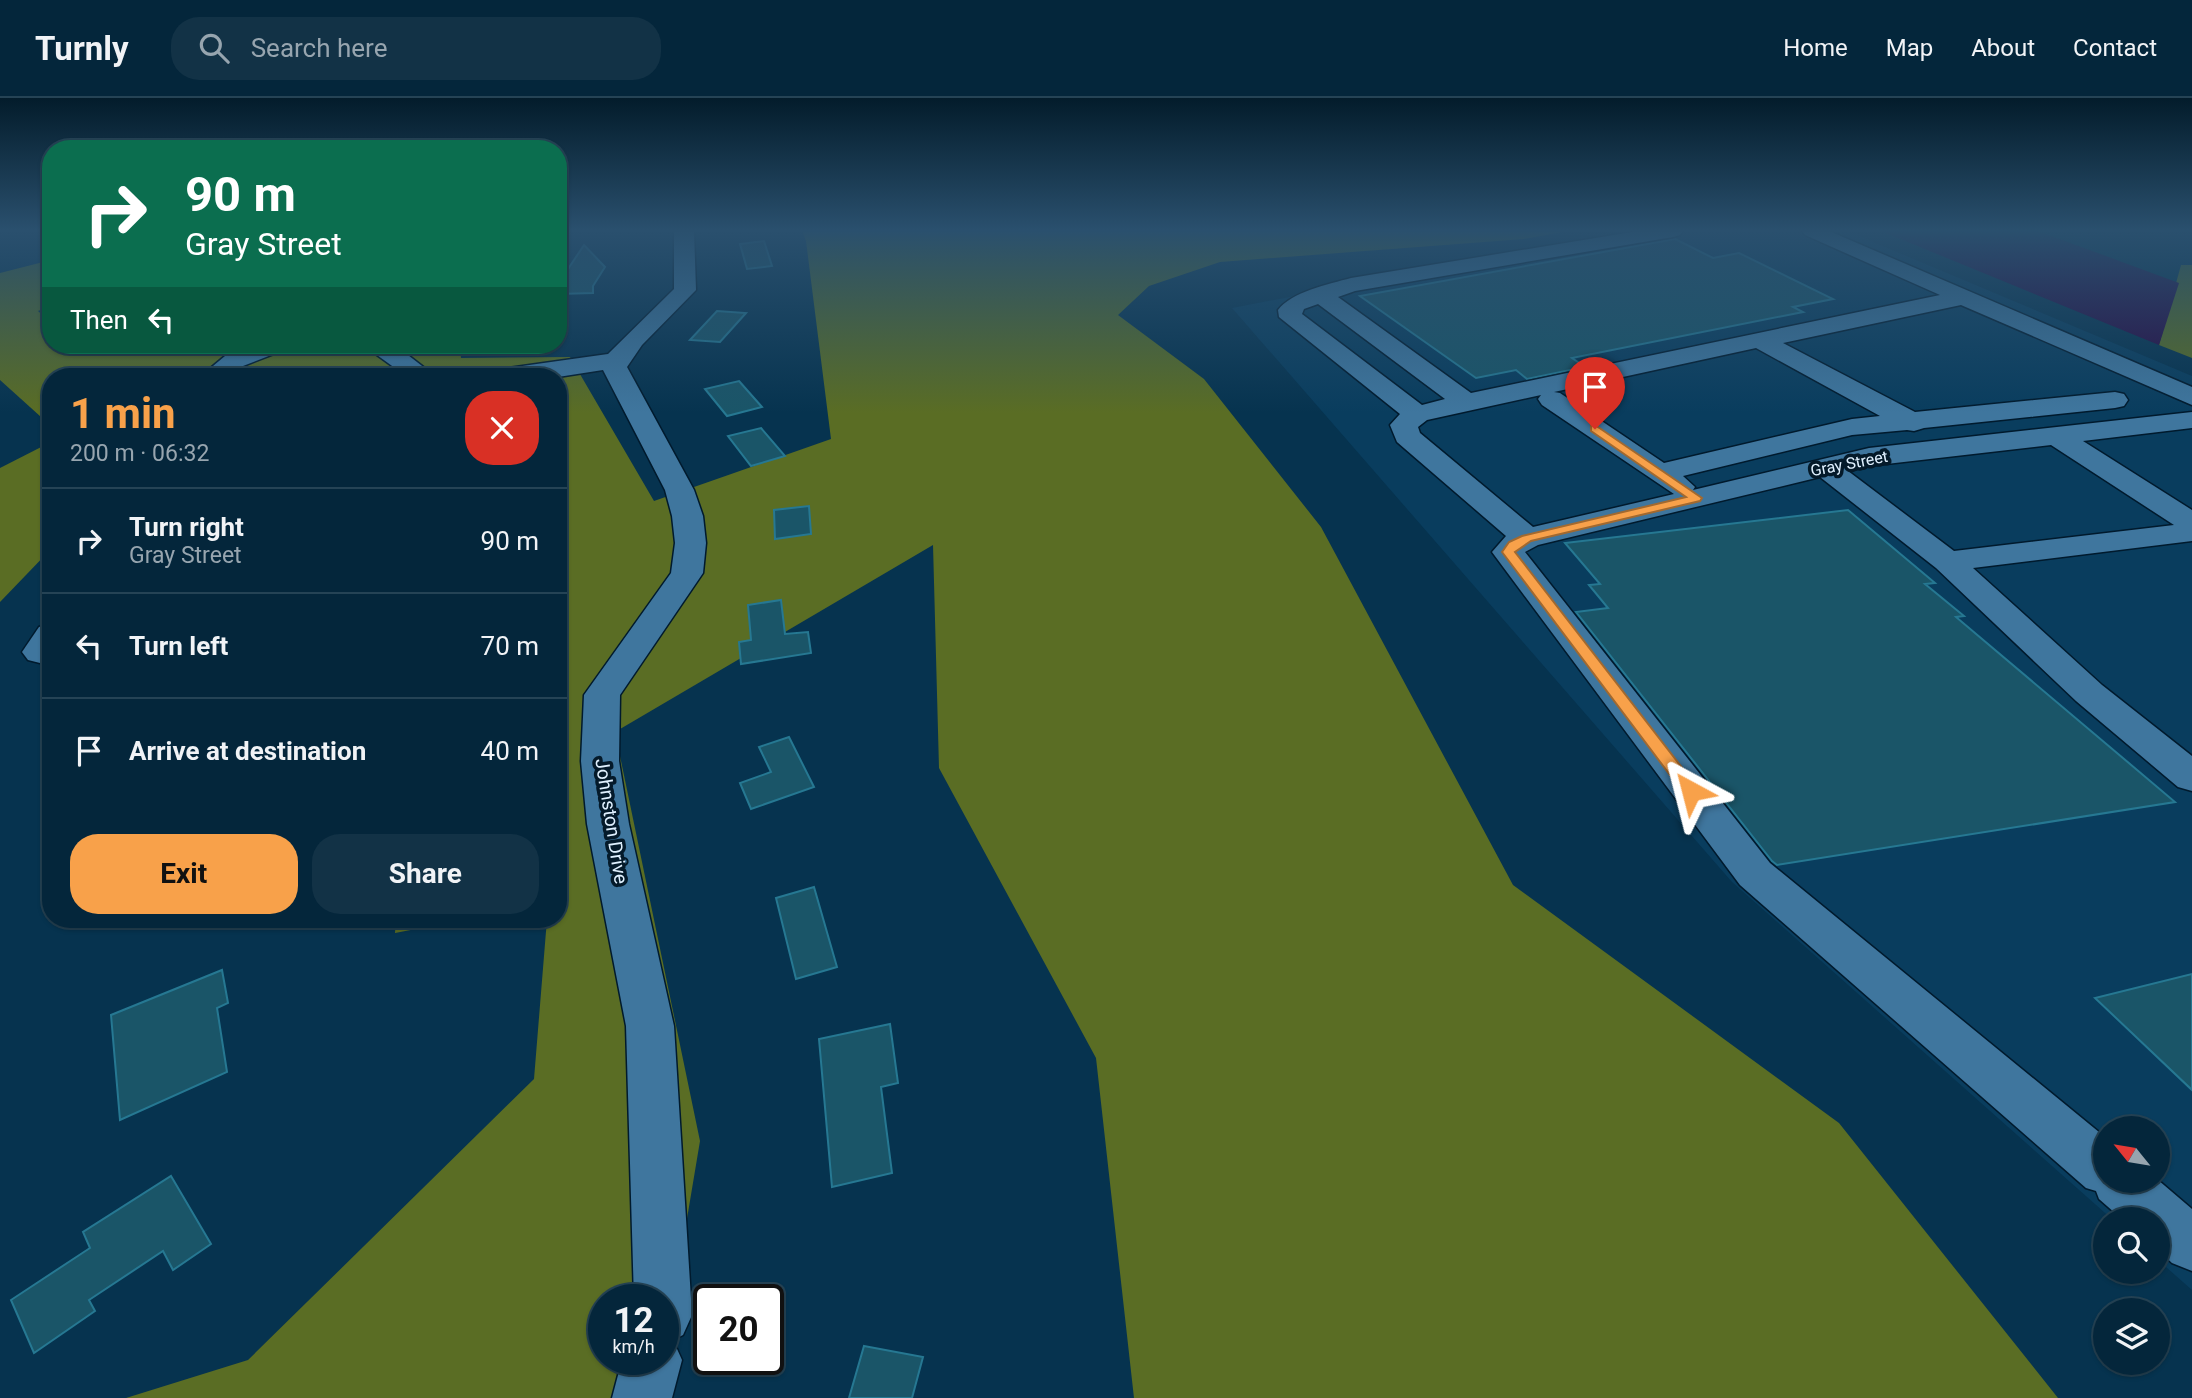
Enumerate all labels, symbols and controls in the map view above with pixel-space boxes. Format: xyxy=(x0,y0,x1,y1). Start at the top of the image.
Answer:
search box xyxy=(171,17,661,80)
text: Turnly xyxy=(35,29,129,68)
icon: search xyxy=(195,29,233,67)
text: Search here xyxy=(251,33,387,63)
text: Home xyxy=(1783,34,1848,62)
text: Map xyxy=(1886,34,1933,62)
text: About xyxy=(1971,34,2035,62)
text: Contact xyxy=(2073,34,2157,62)
text: 90 m xyxy=(185,166,296,223)
icon: right xyxy=(70,168,161,259)
text: Gray Street xyxy=(185,225,342,263)
icon: left xyxy=(142,301,180,339)
text: Then xyxy=(70,305,128,335)
pin xyxy=(1565,357,1625,429)
icon: arrive xyxy=(1576,368,1614,406)
text: 1 min xyxy=(70,389,176,438)
button: close xyxy=(465,391,539,465)
text: 200 m · 06:32 xyxy=(70,440,209,467)
street label: Gray Street xyxy=(1809,447,1889,480)
text: Turn right xyxy=(129,512,244,542)
icon: right xyxy=(70,522,108,560)
text: 90 m xyxy=(481,526,539,556)
text: Gray Street xyxy=(129,542,242,569)
icon: left xyxy=(70,627,108,665)
text: Turn left xyxy=(129,631,228,661)
text: 70 m xyxy=(481,631,539,661)
icon: arrive xyxy=(70,732,108,770)
text: Arrive at destination xyxy=(129,736,366,766)
text: 40 m xyxy=(481,736,539,766)
position arrow xyxy=(1654,754,1728,828)
street label: Johnston Drive xyxy=(590,757,633,886)
button: Exit xyxy=(70,834,298,914)
button: Share xyxy=(312,834,539,914)
north arrow xyxy=(2093,1116,2170,1194)
map controls xyxy=(2093,1116,2170,1375)
button: search xyxy=(2093,1207,2170,1284)
speed limit sign: 20 xyxy=(693,1284,784,1375)
button: layers xyxy=(2093,1298,2170,1375)
text: 12 xyxy=(613,1300,654,1341)
text: km/h xyxy=(612,1336,655,1357)

